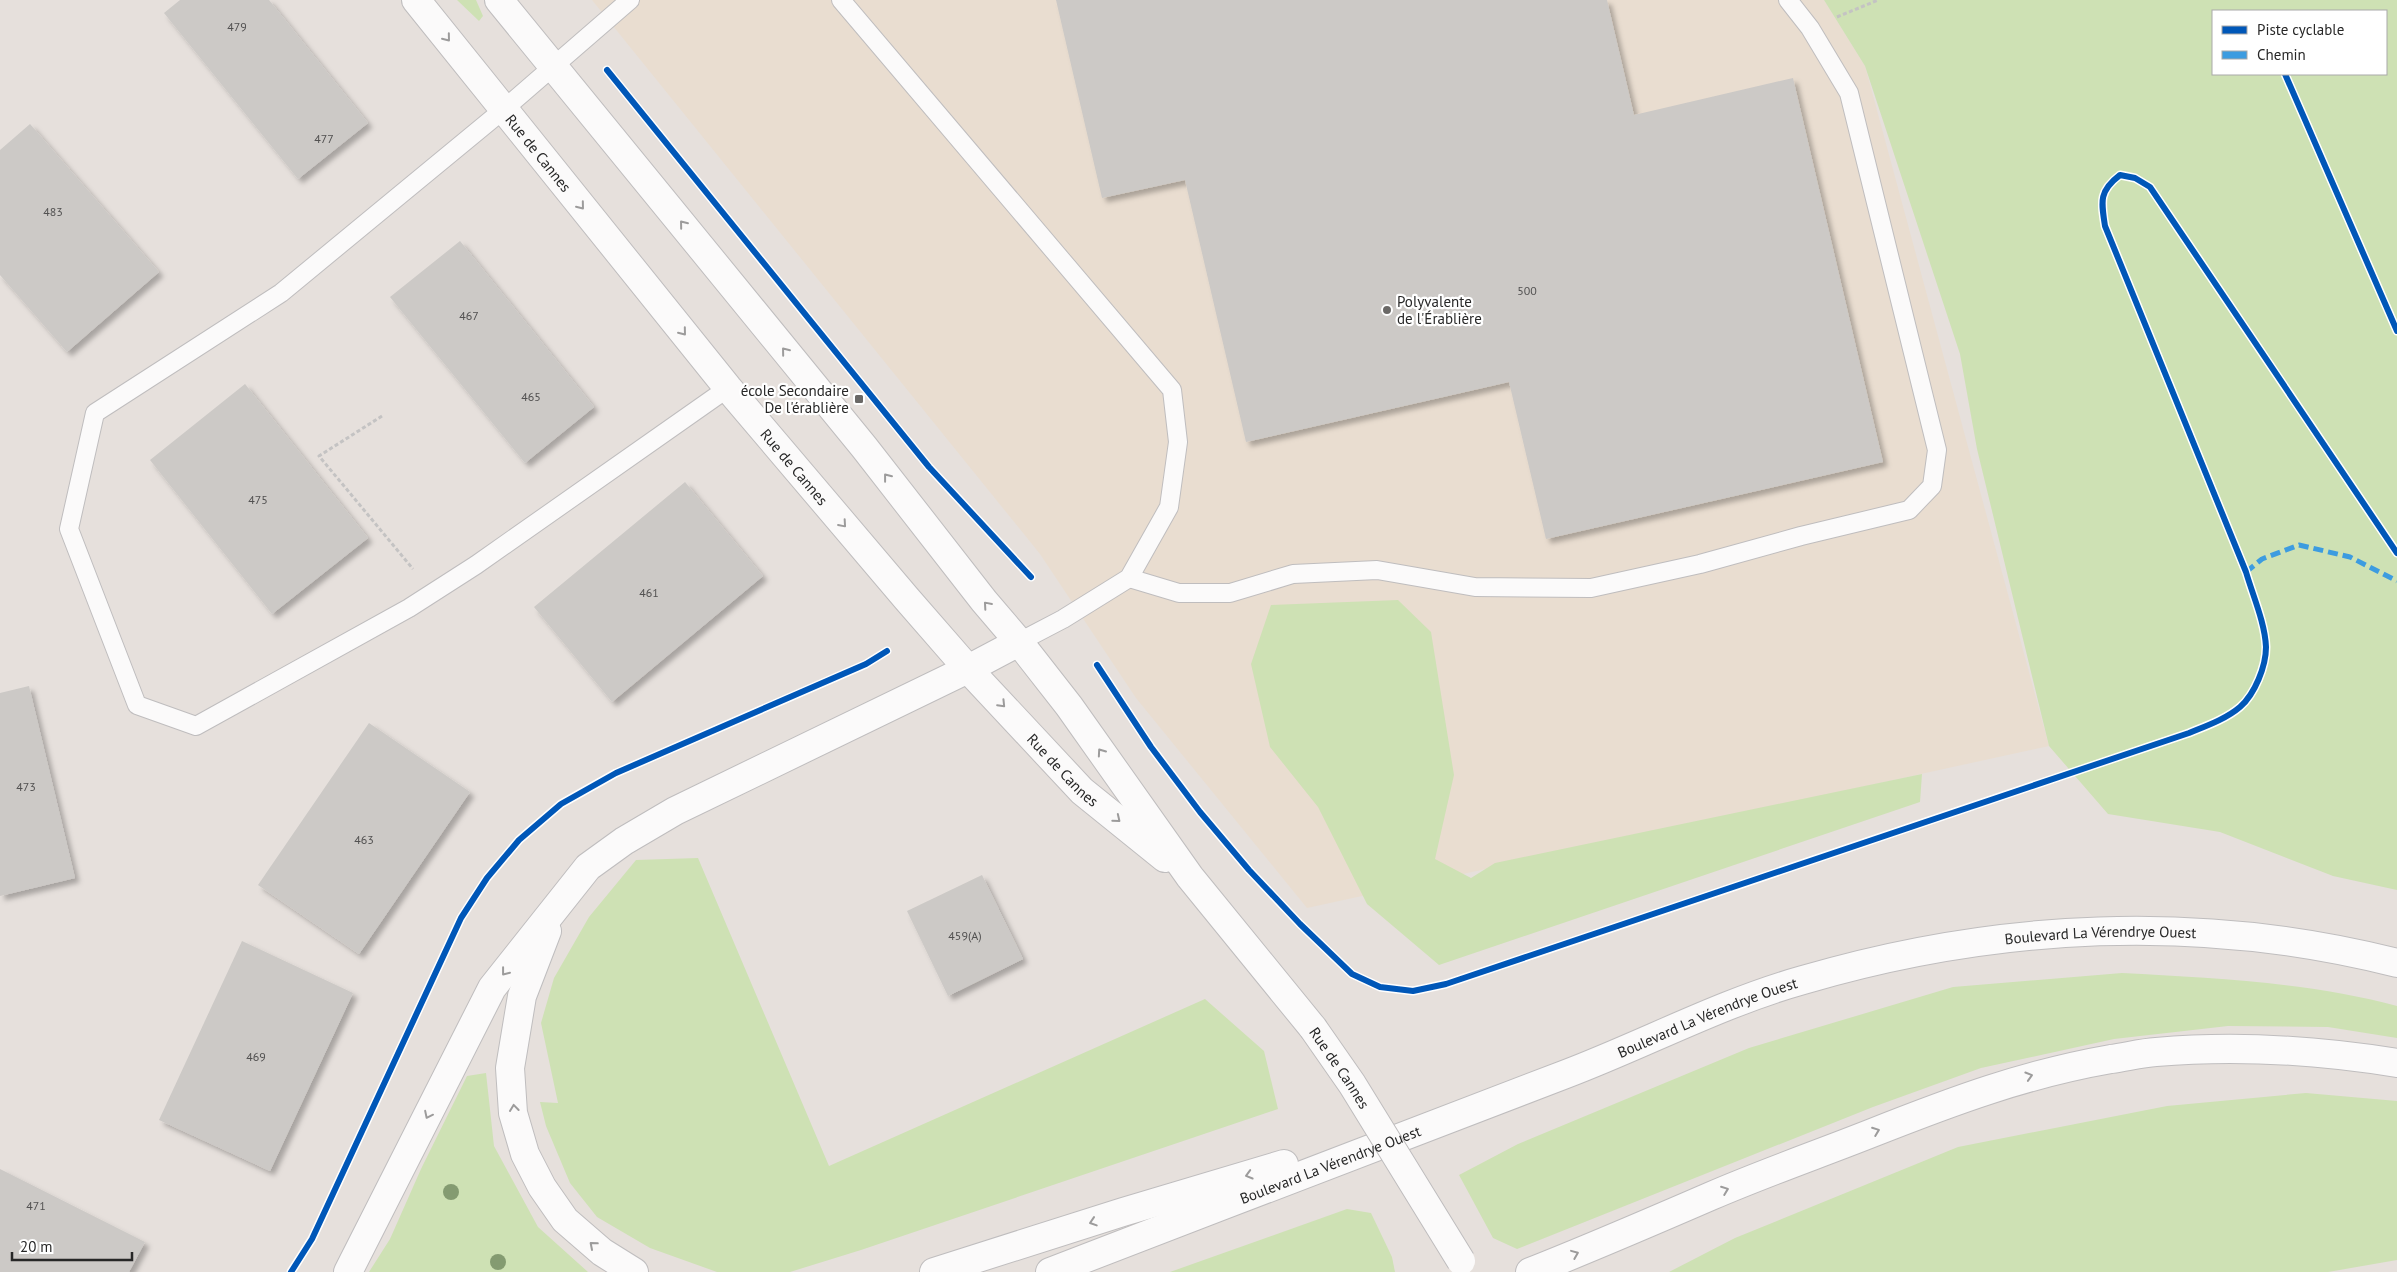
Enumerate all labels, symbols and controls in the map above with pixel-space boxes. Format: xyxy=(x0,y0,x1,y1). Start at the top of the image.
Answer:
legend xyxy=(2212,10,2387,75)
house number: 479 xyxy=(227,19,247,34)
text: Piste cyclable xyxy=(2257,20,2344,39)
one-way arrow xyxy=(441,32,449,41)
text: Chemin xyxy=(2257,45,2306,64)
street label: Rue de Cannes xyxy=(502,110,576,195)
house number: 477 xyxy=(314,131,334,146)
one-way arrow xyxy=(575,200,583,209)
house number: 483 xyxy=(43,204,63,219)
one-way arrow xyxy=(679,221,688,230)
house number: 500 xyxy=(1517,283,1537,298)
place label: Polyvalente de l'Érablière xyxy=(1397,292,1482,328)
marker: Polyvalente de l'Érablière xyxy=(1381,304,1393,316)
house number: 467 xyxy=(459,308,479,323)
one-way arrow xyxy=(677,326,685,335)
one-way arrow xyxy=(782,347,791,356)
place label: école Secondaire De l'érablière xyxy=(741,381,849,417)
house number: 465 xyxy=(521,389,541,404)
marker: école Secondaire De l'érablière xyxy=(853,393,865,405)
street label: Rue de Cannes xyxy=(757,424,832,509)
one-way arrow xyxy=(885,474,893,483)
house number: 475 xyxy=(248,492,268,507)
one-way arrow xyxy=(837,519,846,528)
house number: 461 xyxy=(639,585,659,600)
one-way arrow xyxy=(985,602,993,611)
one-way arrow xyxy=(996,699,1005,708)
street label: Rue de Cannes xyxy=(1023,729,1103,810)
one-way arrow xyxy=(1098,748,1107,758)
house number: 473 xyxy=(16,779,36,794)
one-way arrow xyxy=(1111,813,1120,821)
house number: 463 xyxy=(354,832,374,847)
street label: Boulevard La Vérendrye Ouest xyxy=(2004,921,2197,948)
house number: 459(A) xyxy=(948,928,982,943)
one-way arrow xyxy=(502,966,510,975)
street label: Boulevard La Vérendrye Ouest xyxy=(1614,973,1799,1062)
street label: Rue de Cannes xyxy=(1306,1023,1374,1112)
house number: 469 xyxy=(246,1049,266,1064)
one-way arrow xyxy=(2024,1072,2033,1082)
one-way arrow xyxy=(509,1104,519,1113)
one-way arrow xyxy=(424,1109,434,1118)
street label: Boulevard La Vérendrye Ouest xyxy=(1237,1121,1423,1208)
one-way arrow xyxy=(1871,1127,1880,1137)
one-way arrow xyxy=(1245,1169,1253,1179)
one-way arrow xyxy=(1720,1186,1729,1197)
house number: 471 xyxy=(26,1198,46,1213)
one-way arrow xyxy=(1089,1216,1098,1226)
scale bar xyxy=(12,1230,132,1262)
text: 20 m xyxy=(20,1237,53,1256)
one-way arrow xyxy=(590,1242,599,1251)
one-way arrow xyxy=(1571,1250,1579,1260)

